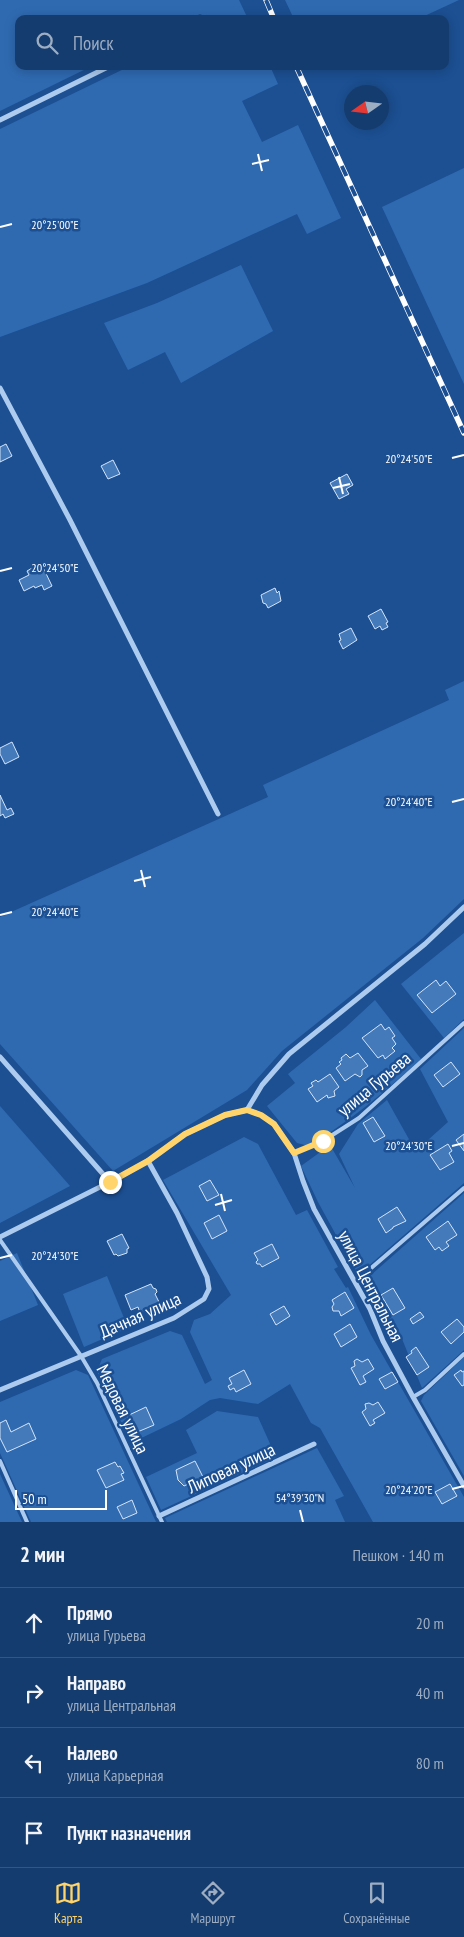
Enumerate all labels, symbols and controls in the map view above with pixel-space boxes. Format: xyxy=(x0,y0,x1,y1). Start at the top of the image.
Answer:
search box xyxy=(15,15,449,70)
icon: search xyxy=(33,29,61,57)
text: Поиск xyxy=(73,31,114,55)
north arrow xyxy=(344,85,389,130)
text: 20°25'00"E xyxy=(31,217,79,232)
text: 20°24'50"E xyxy=(385,451,433,466)
text: 20°24'50"E xyxy=(31,560,79,575)
text: 20°24'40"E xyxy=(385,794,433,809)
text: 20°24'40"E xyxy=(31,904,79,919)
street label: улица Гурьева xyxy=(333,1047,415,1121)
route start xyxy=(312,1130,335,1153)
text: 20°24'30"E xyxy=(385,1138,433,1153)
route end xyxy=(99,1171,122,1194)
street label: улица Центральная xyxy=(333,1226,409,1346)
text: 20°24'30"E xyxy=(31,1248,79,1263)
street label: Дачная улица xyxy=(96,1287,184,1343)
street label: Медовая улица xyxy=(92,1361,154,1457)
street label: Липовая улица xyxy=(182,1438,279,1499)
text: 20°24'20"E xyxy=(385,1482,433,1497)
scale bar xyxy=(15,1487,108,1510)
text: 50 m xyxy=(22,1490,47,1508)
text: 54°39'30"N xyxy=(276,1490,324,1505)
text: 2 мин xyxy=(20,1541,65,1568)
text: Пешком · 140 m xyxy=(353,1545,444,1565)
text: Прямо xyxy=(67,1601,112,1625)
icon: ahead xyxy=(20,1609,48,1637)
text: 20 m xyxy=(416,1613,444,1633)
text: улица Гурьева xyxy=(67,1625,146,1645)
text: Направо xyxy=(67,1671,126,1695)
icon: right xyxy=(20,1679,48,1707)
text: 40 m xyxy=(416,1683,444,1703)
text: улица Центральная xyxy=(67,1695,176,1715)
text: Налево xyxy=(67,1741,118,1765)
icon: left xyxy=(20,1749,48,1777)
text: 80 m xyxy=(416,1753,444,1773)
text: улица Карьерная xyxy=(67,1765,163,1785)
icon: arrive xyxy=(20,1819,48,1847)
text: Пункт назначения xyxy=(67,1821,191,1845)
tab: Карта xyxy=(54,1879,83,1927)
tab: Маршрут xyxy=(191,1879,235,1927)
tab: Сохранённые xyxy=(343,1879,410,1927)

